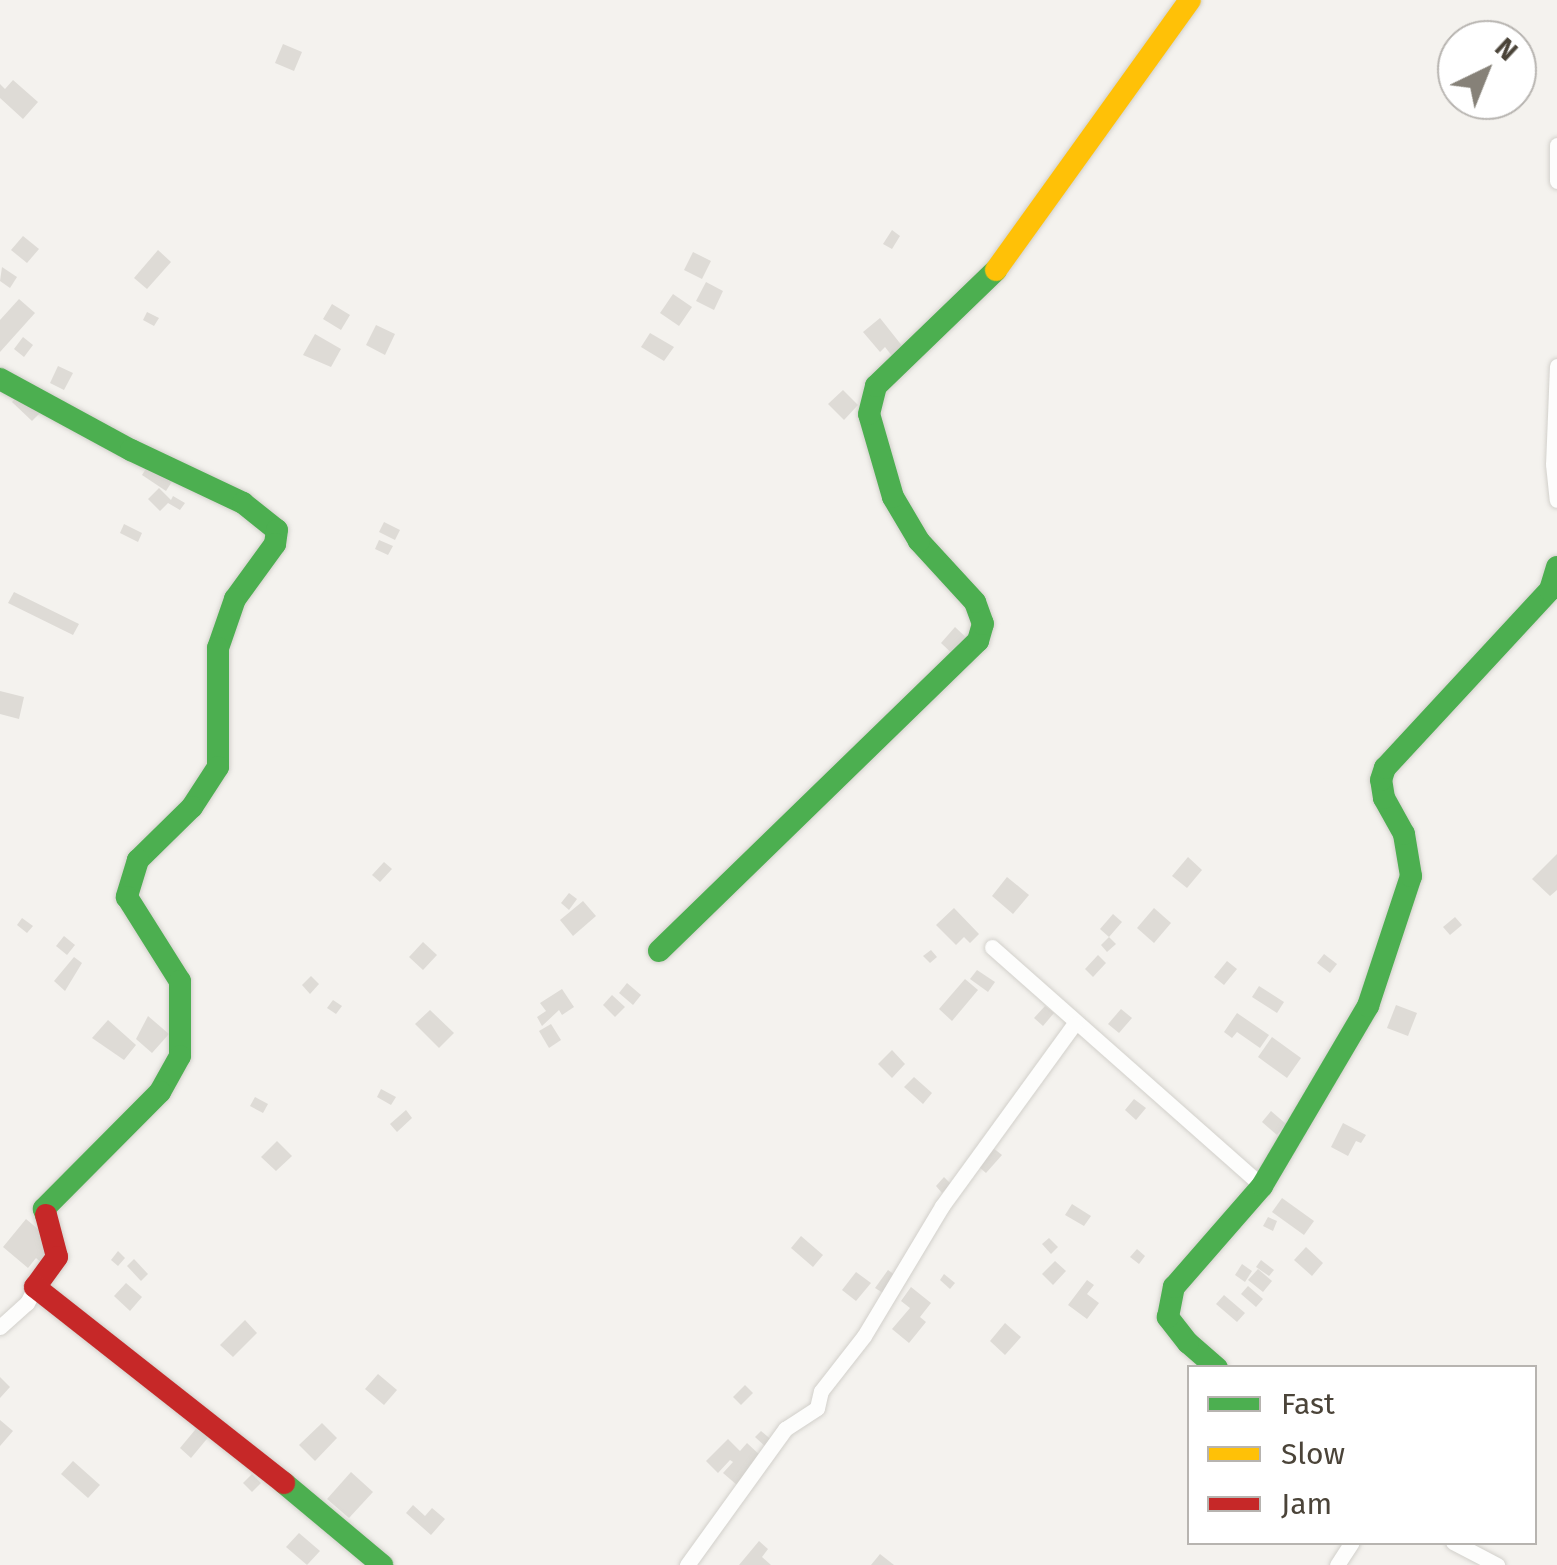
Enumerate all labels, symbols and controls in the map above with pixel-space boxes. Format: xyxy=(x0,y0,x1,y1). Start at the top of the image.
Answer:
north arrow xyxy=(1437,20,1537,120)
text: N xyxy=(1488,31,1524,68)
legend xyxy=(1187,1365,1537,1545)
text: Fast xyxy=(1281,1386,1335,1422)
text: Slow xyxy=(1281,1436,1345,1472)
text: Jam xyxy=(1281,1486,1332,1522)

